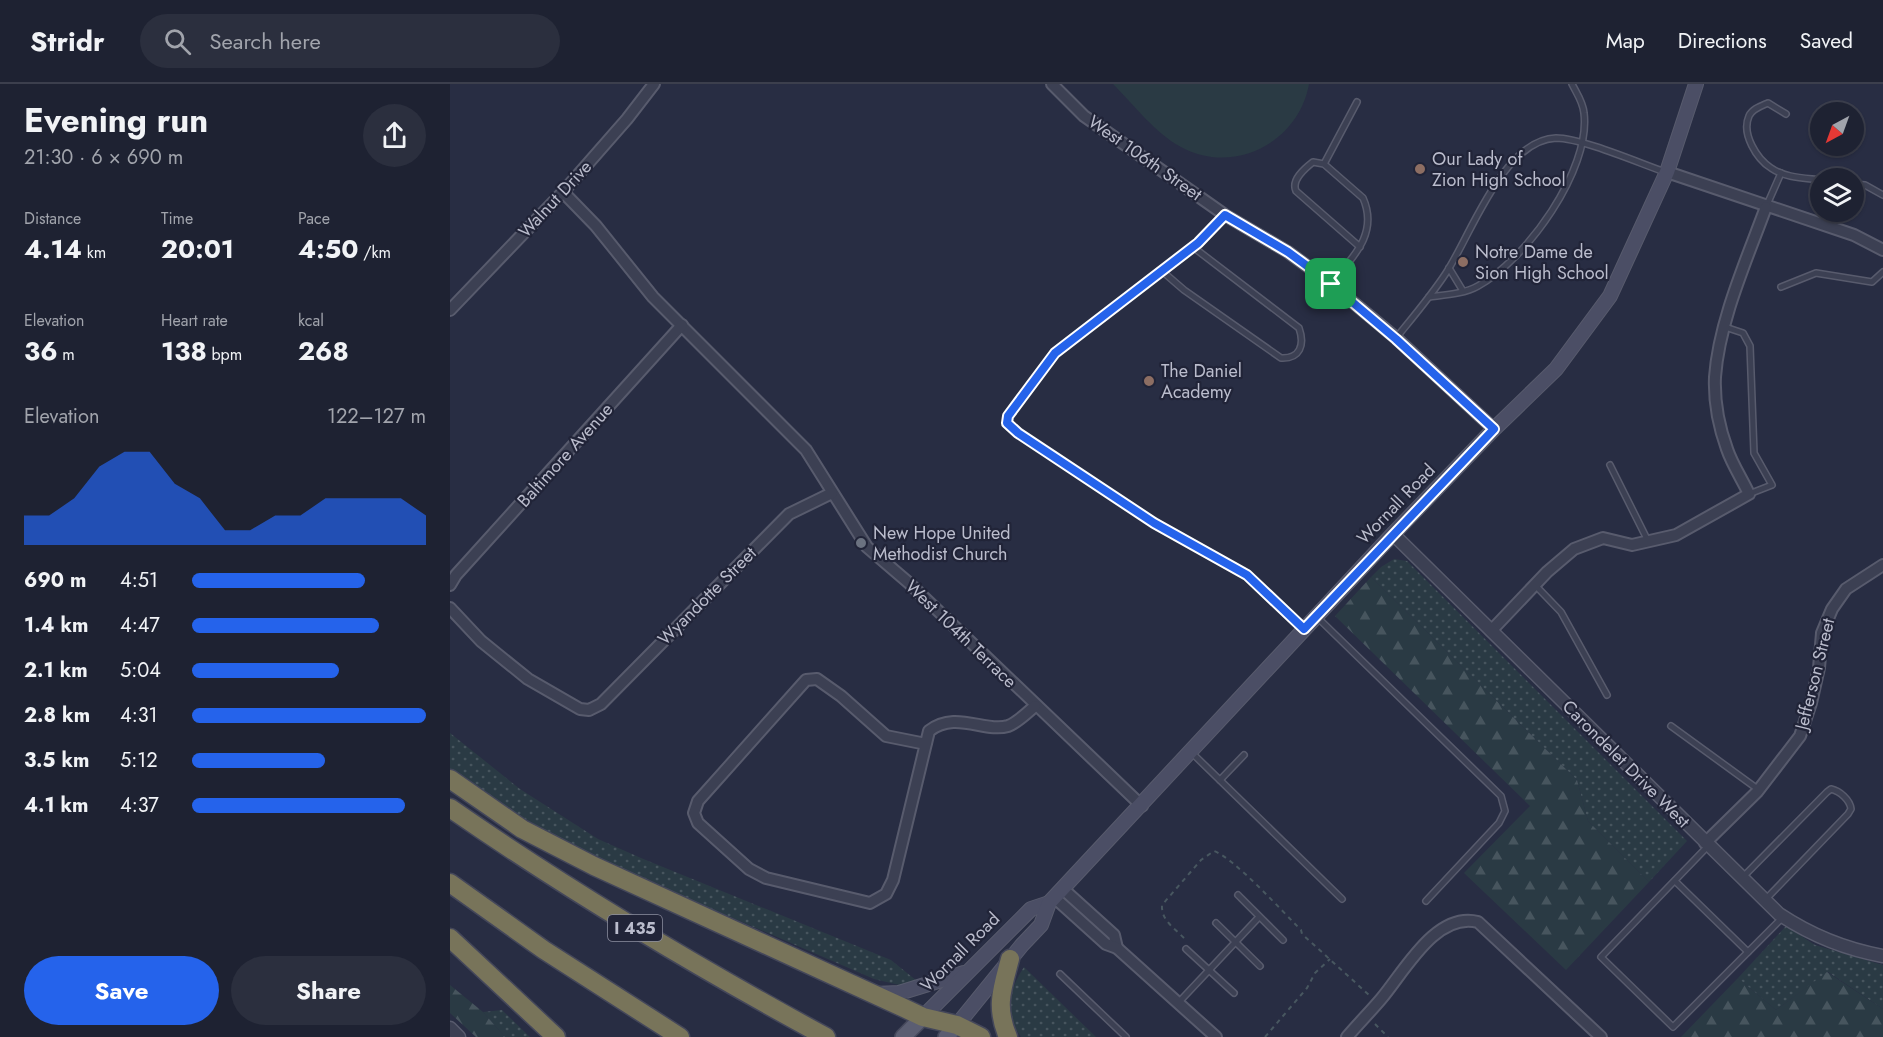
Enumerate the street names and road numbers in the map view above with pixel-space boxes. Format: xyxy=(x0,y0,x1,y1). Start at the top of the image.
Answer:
street label: West 106th Street xyxy=(1083,109,1208,207)
street label: Walnut Drive xyxy=(512,154,598,244)
street label: Baltimore Avenue xyxy=(511,397,619,513)
street label: Wornall Road xyxy=(1351,458,1441,550)
street label: Wyandotte Street xyxy=(652,540,763,651)
street label: West 104th Terrace xyxy=(899,574,1023,694)
street label: Jefferson Street xyxy=(1788,615,1842,734)
street label: Carondelet Drive West xyxy=(1556,694,1696,834)
street label: Wornall Road xyxy=(914,906,1006,998)
road number: I 435 xyxy=(608,915,662,941)

